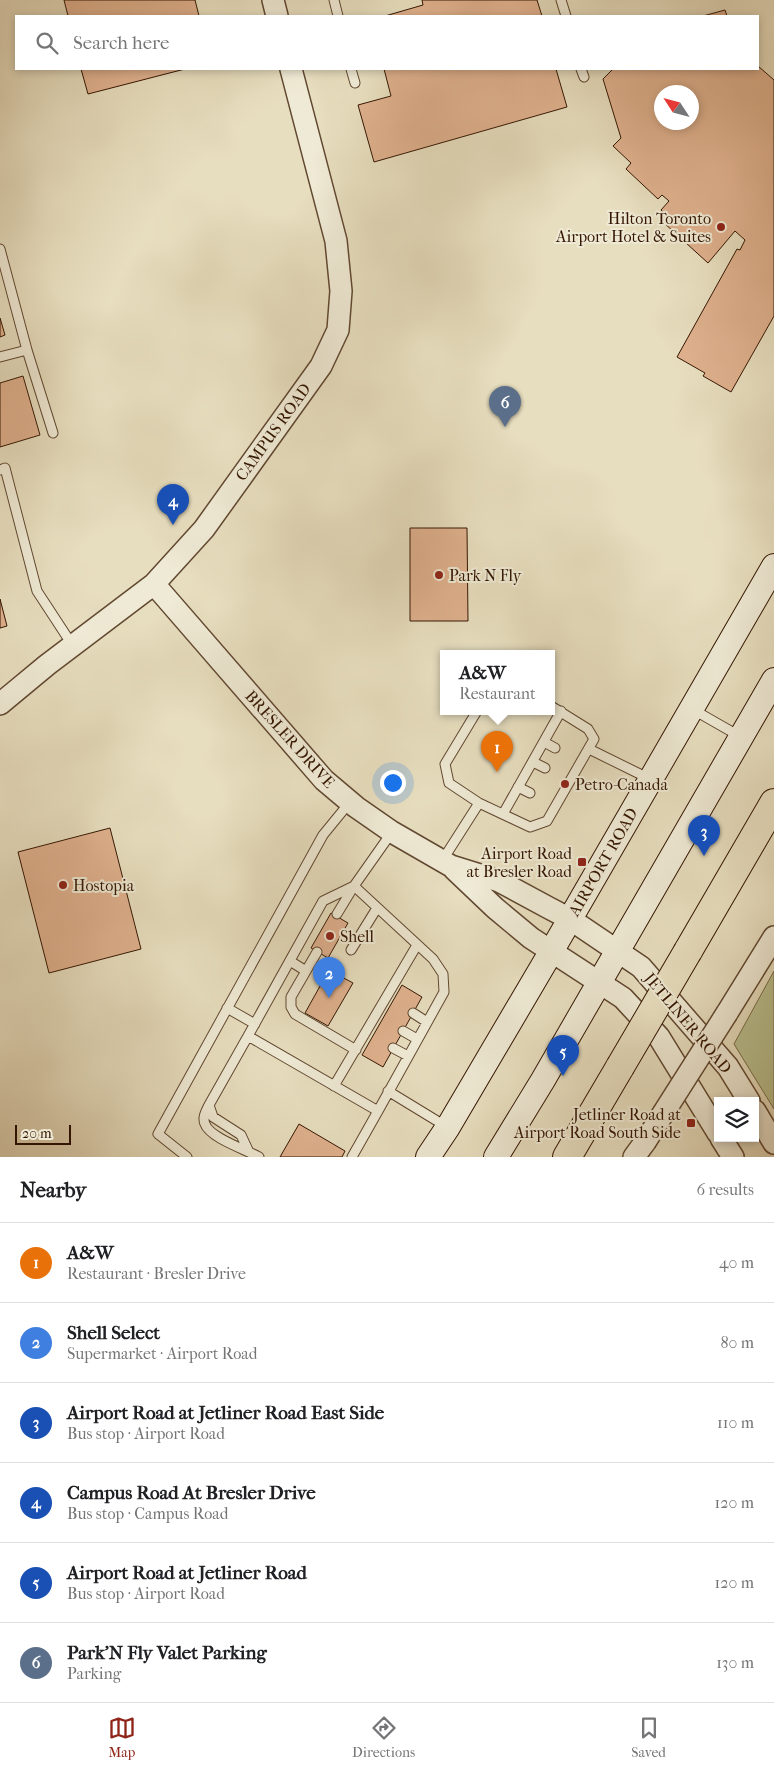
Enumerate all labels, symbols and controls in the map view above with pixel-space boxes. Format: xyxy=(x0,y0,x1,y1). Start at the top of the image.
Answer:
search box xyxy=(15,15,759,70)
icon: search xyxy=(33,29,61,57)
text: Search here xyxy=(73,32,169,54)
north arrow xyxy=(654,85,699,130)
place label: Hilton Toronto Airport Hotel & Suites xyxy=(555,209,711,246)
marker: Hilton Toronto Airport Hotel & Suites xyxy=(715,221,727,233)
street label: CAMPUS ROAD xyxy=(231,380,315,484)
pin: 6 xyxy=(489,386,521,427)
pin: 4 xyxy=(157,484,189,525)
place label: Park N Fly xyxy=(449,566,522,585)
marker: Park N Fly xyxy=(433,569,445,581)
popup xyxy=(440,650,555,715)
text: A&W xyxy=(459,662,506,684)
text: Restaurant xyxy=(459,684,536,703)
street label: BRESLER DRIVE xyxy=(241,686,339,792)
pin: 1 xyxy=(481,731,513,772)
your location xyxy=(380,770,406,796)
place label: Petro-Canada xyxy=(575,775,668,794)
marker: Petro-Canada xyxy=(559,778,571,790)
street label: AIRPORT ROAD xyxy=(564,805,642,920)
pin: 3 xyxy=(688,815,720,856)
place label: Airport Road at Bresler Road xyxy=(467,844,572,881)
marker: Airport Road at Bresler Road xyxy=(576,856,588,868)
place label: Hostopia xyxy=(73,876,135,895)
marker: Hostopia xyxy=(57,879,69,891)
place label: Shell xyxy=(340,927,374,946)
marker: Shell xyxy=(324,930,336,942)
pin: 2 xyxy=(313,957,345,998)
street label: JETLINER ROAD xyxy=(639,967,736,1077)
pin: 5 xyxy=(547,1035,579,1076)
map controls xyxy=(714,1097,759,1142)
button: layers xyxy=(714,1097,759,1142)
place label: Jetliner Road at Airport Road South Side xyxy=(513,1105,681,1142)
marker: Jetliner Road at Airport Road South Side xyxy=(685,1117,697,1129)
scale bar xyxy=(15,1122,71,1145)
text: 20 m xyxy=(22,1125,52,1142)
text: Nearby xyxy=(20,1178,86,1202)
text: 6 results xyxy=(696,1180,754,1199)
text: A&W xyxy=(67,1242,114,1264)
text: 1 xyxy=(33,1253,39,1272)
text: 40 m xyxy=(719,1253,754,1272)
text: Restaurant · Bresler Drive xyxy=(67,1264,246,1283)
text: Shell Select xyxy=(67,1322,160,1344)
text: 2 xyxy=(32,1333,40,1352)
text: 80 m xyxy=(720,1333,754,1352)
text: Supermarket · Airport Road xyxy=(67,1344,257,1363)
text: Airport Road at Jetliner Road East Side xyxy=(67,1402,384,1424)
text: 3 xyxy=(33,1413,39,1432)
text: 110 m xyxy=(717,1413,754,1432)
text: Bus stop · Airport Road xyxy=(67,1424,225,1443)
text: Campus Road At Bresler Drive xyxy=(67,1482,316,1504)
text: 4 xyxy=(31,1493,41,1512)
text: 120 m xyxy=(715,1493,754,1512)
text: Bus stop · Campus Road xyxy=(67,1504,228,1523)
text: Airport Road at Jetliner Road xyxy=(67,1562,307,1584)
text: 5 xyxy=(33,1573,39,1592)
text: 120 m xyxy=(715,1573,754,1592)
text: Bus stop · Airport Road xyxy=(67,1584,225,1603)
text: Park'N Fly Valet Parking xyxy=(67,1642,267,1664)
text: 6 xyxy=(32,1653,40,1672)
text: 130 m xyxy=(716,1653,754,1672)
text: Parking xyxy=(67,1664,121,1683)
tab: Map xyxy=(108,1714,136,1761)
tab: Directions xyxy=(352,1714,415,1761)
tab: Saved xyxy=(631,1714,666,1761)

